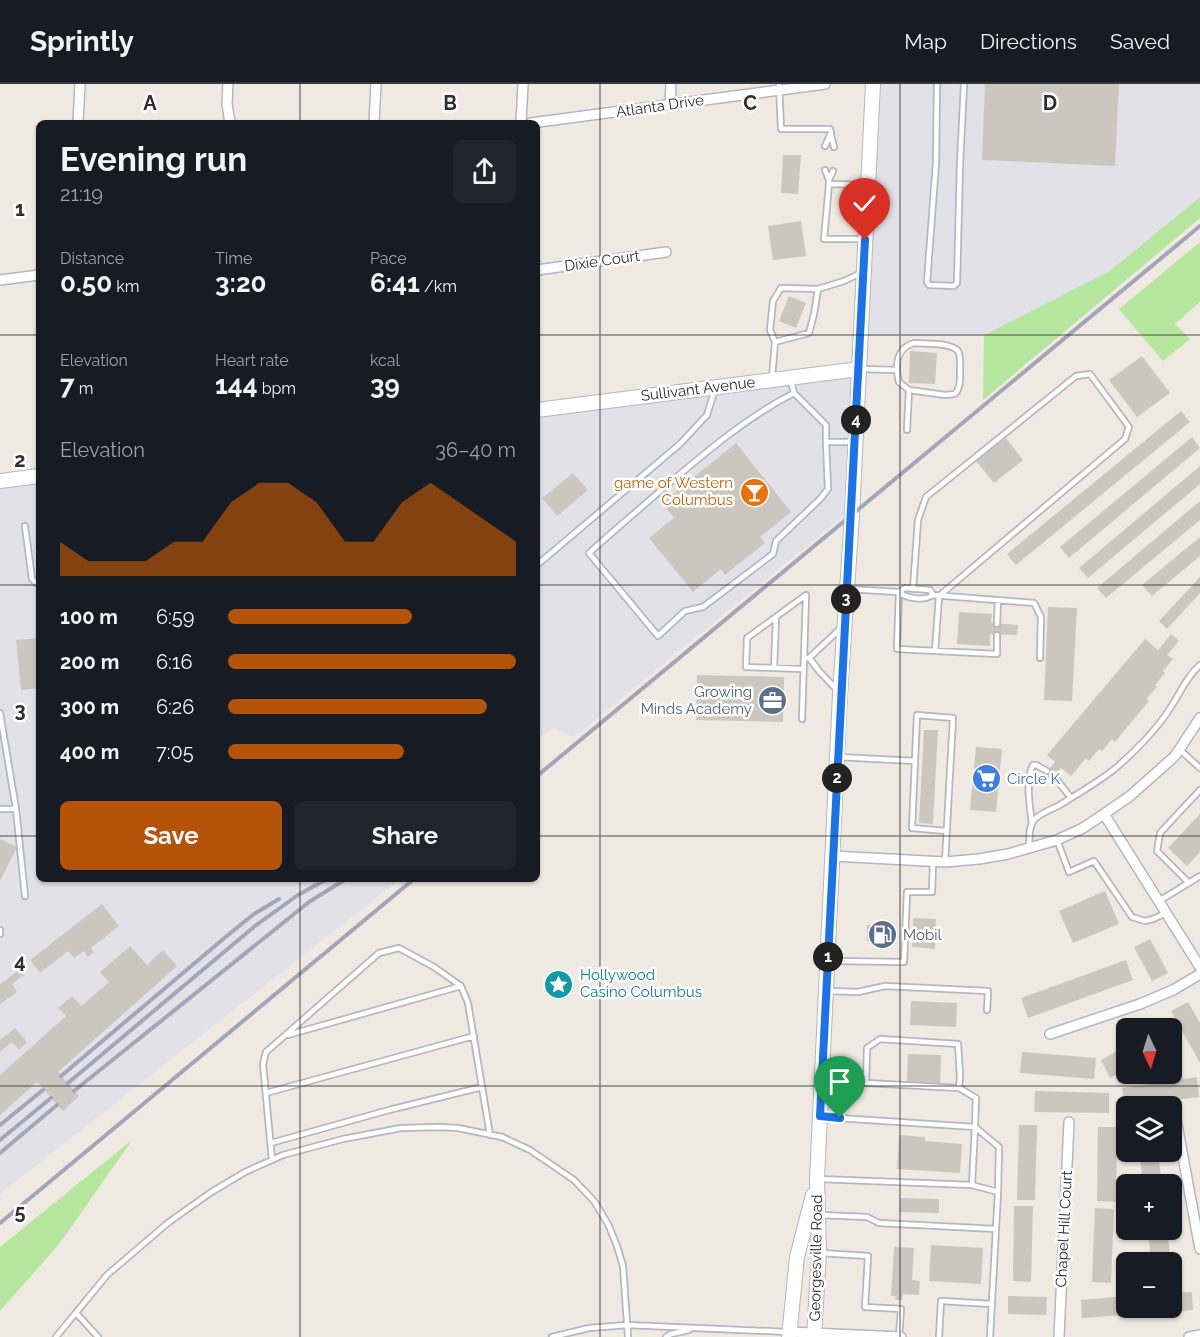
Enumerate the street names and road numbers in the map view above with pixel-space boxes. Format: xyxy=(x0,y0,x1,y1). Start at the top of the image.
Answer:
street label: Atlanta Drive xyxy=(615,91,705,121)
street label: Dixie Court xyxy=(563,247,641,275)
street label: Sullivant Avenue xyxy=(640,373,756,405)
street label: Chapel Hill Court xyxy=(1052,1170,1076,1288)
street label: Georgesville Road xyxy=(806,1194,826,1322)

